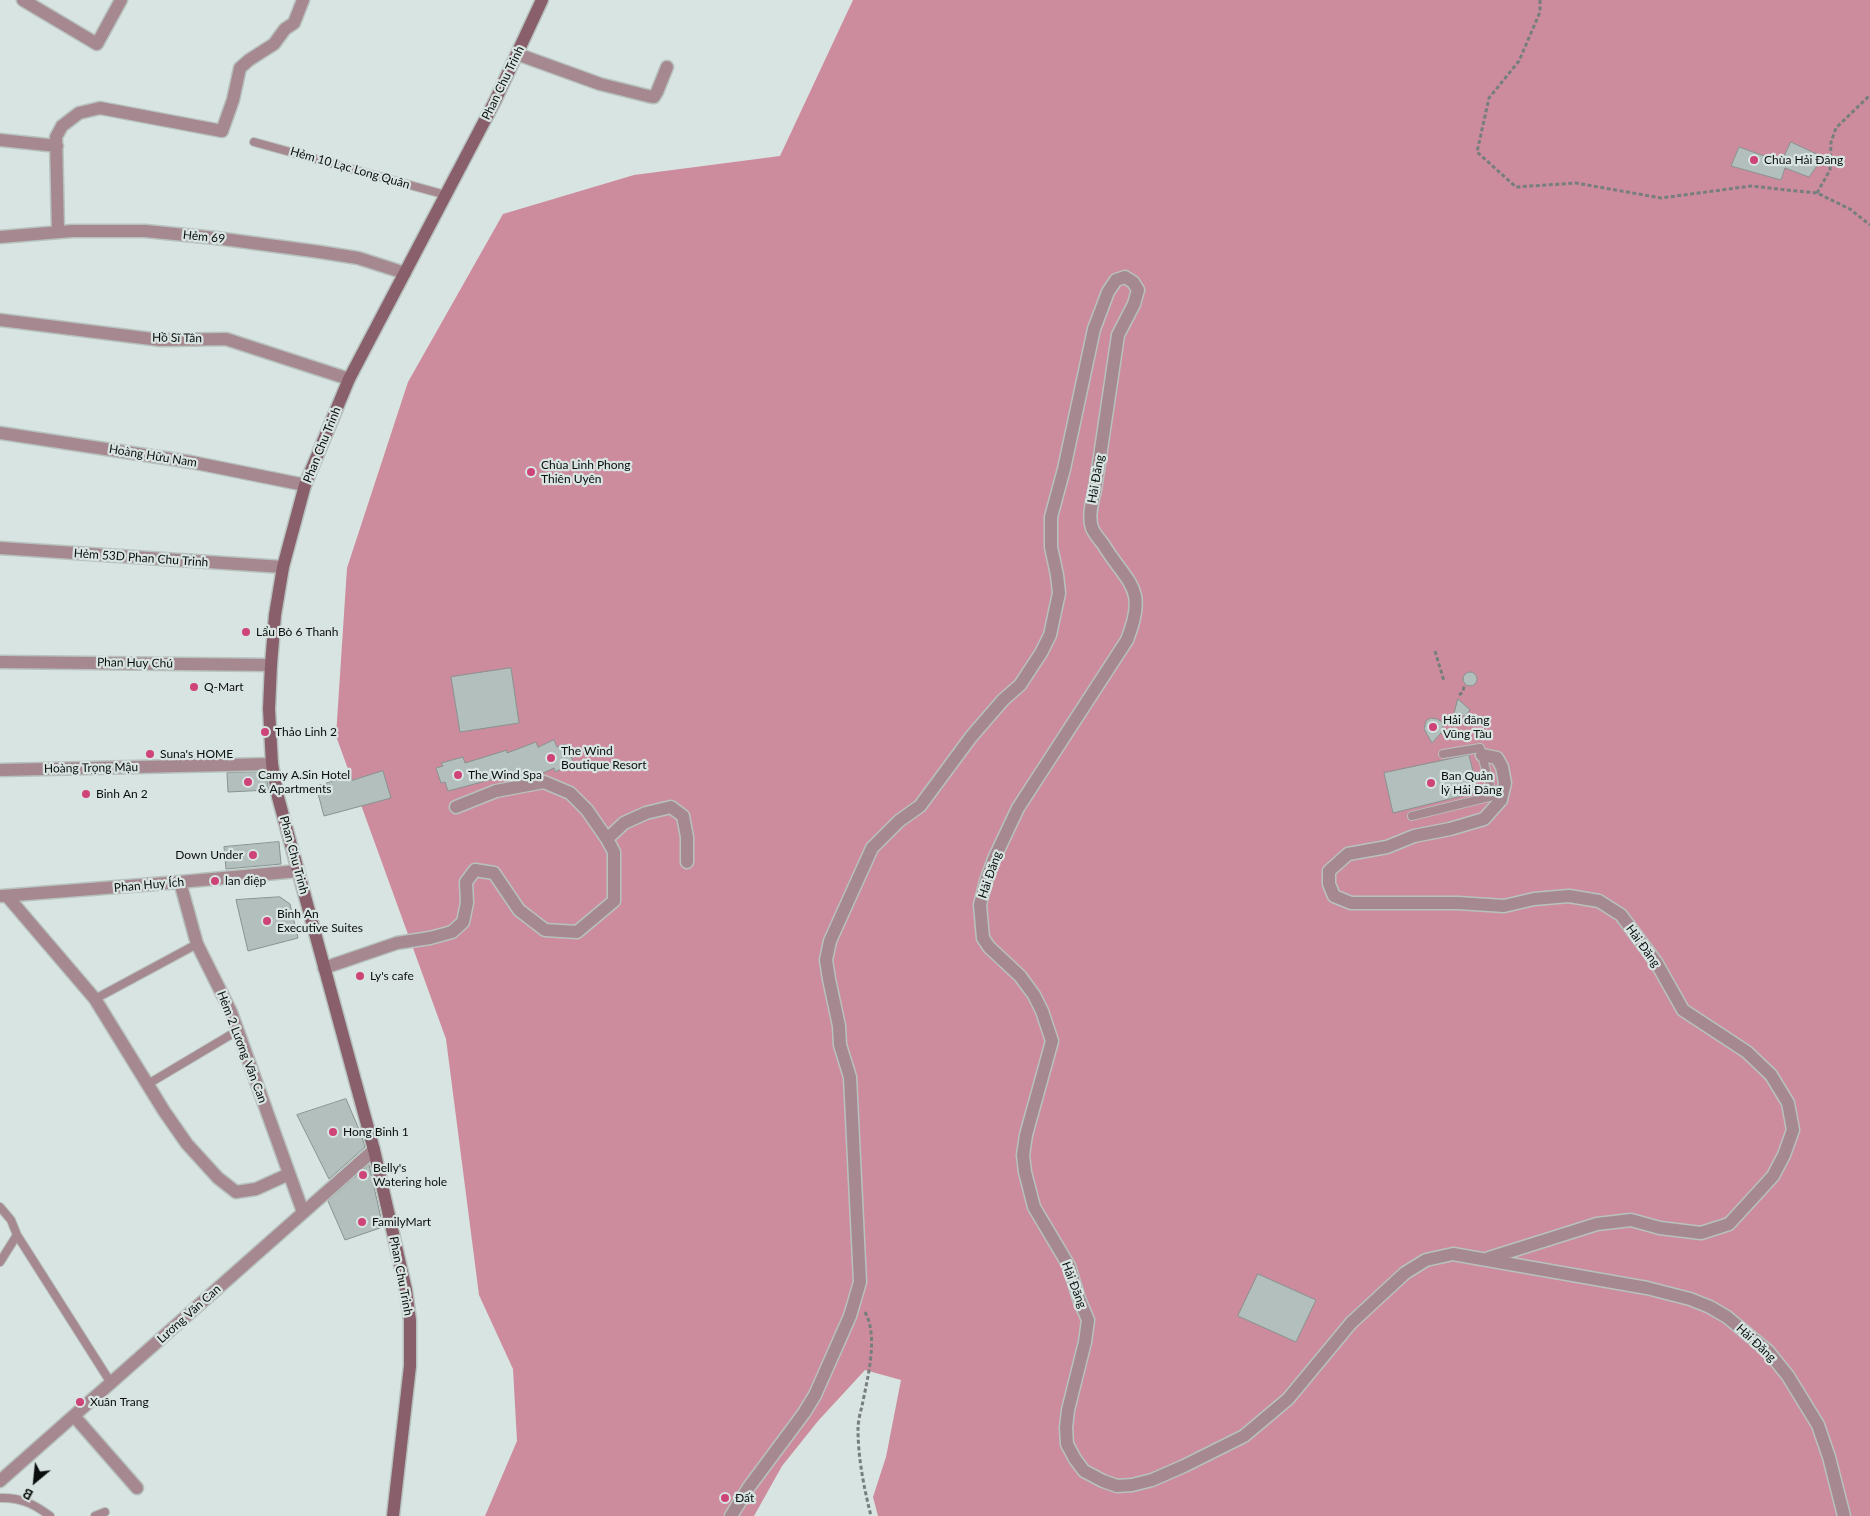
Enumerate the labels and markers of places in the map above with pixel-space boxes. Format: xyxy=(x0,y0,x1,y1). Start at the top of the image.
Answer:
place label: Chùa Hải Đăng xyxy=(1764,153,1843,167)
marker: Chùa Hải Đăng xyxy=(1748,154,1760,166)
place label: Chùa Linh Phong Thiên Uyên xyxy=(541,458,631,486)
marker: Chùa Linh Phong Thiên Uyên xyxy=(525,466,537,478)
place label: Lẩu Bò 6 Thanh xyxy=(256,625,338,639)
marker: Lẩu Bò 6 Thanh xyxy=(240,626,252,638)
place label: Q-Mart xyxy=(204,680,244,694)
marker: Q-Mart xyxy=(188,681,200,693)
place label: Hải đăng Vũng Tàu xyxy=(1443,713,1492,741)
marker: Hải đăng Vũng Tàu xyxy=(1427,721,1439,733)
place label: Thảo Linh 2 xyxy=(275,725,337,739)
marker: Thảo Linh 2 xyxy=(259,726,271,738)
place label: The Wind Boutique Resort xyxy=(561,744,647,772)
place label: Suna's HOME xyxy=(160,747,233,761)
marker: Suna's HOME xyxy=(144,748,156,760)
marker: The Wind Boutique Resort xyxy=(545,752,557,764)
place label: Camy A.Sin Hotel & Apartments xyxy=(258,768,350,796)
place label: The Wind Spa xyxy=(468,768,542,782)
marker: The Wind Spa xyxy=(452,769,464,781)
place label: Ban Quản lý Hải Đăng xyxy=(1441,769,1502,797)
marker: Camy A.Sin Hotel & Apartments xyxy=(242,776,254,788)
marker: Ban Quản lý Hải Đăng xyxy=(1425,777,1437,789)
place label: Binh An 2 xyxy=(96,787,148,801)
marker: Binh An 2 xyxy=(80,788,92,800)
place label: Down Under xyxy=(175,848,243,862)
marker: Down Under xyxy=(247,849,259,861)
place label: lan điệp xyxy=(225,874,266,888)
marker: lan điệp xyxy=(209,875,221,887)
place label: Binh An Executive Suites xyxy=(277,907,363,935)
marker: Binh An Executive Suites xyxy=(261,915,273,927)
place label: Ly's cafe xyxy=(370,969,414,983)
marker: Ly's cafe xyxy=(354,970,366,982)
place label: Hong Binh 1 xyxy=(343,1125,409,1139)
marker: Hong Binh 1 xyxy=(327,1126,339,1138)
place label: Belly's Watering hole xyxy=(373,1161,447,1189)
marker: Belly's Watering hole xyxy=(357,1169,369,1181)
place label: FamilyMart xyxy=(372,1215,431,1229)
marker: FamilyMart xyxy=(356,1216,368,1228)
place label: Xuân Trang xyxy=(90,1395,149,1409)
marker: Xuân Trang xyxy=(74,1396,86,1408)
place label: Đất xyxy=(735,1491,754,1505)
marker: Đất xyxy=(719,1492,731,1504)

